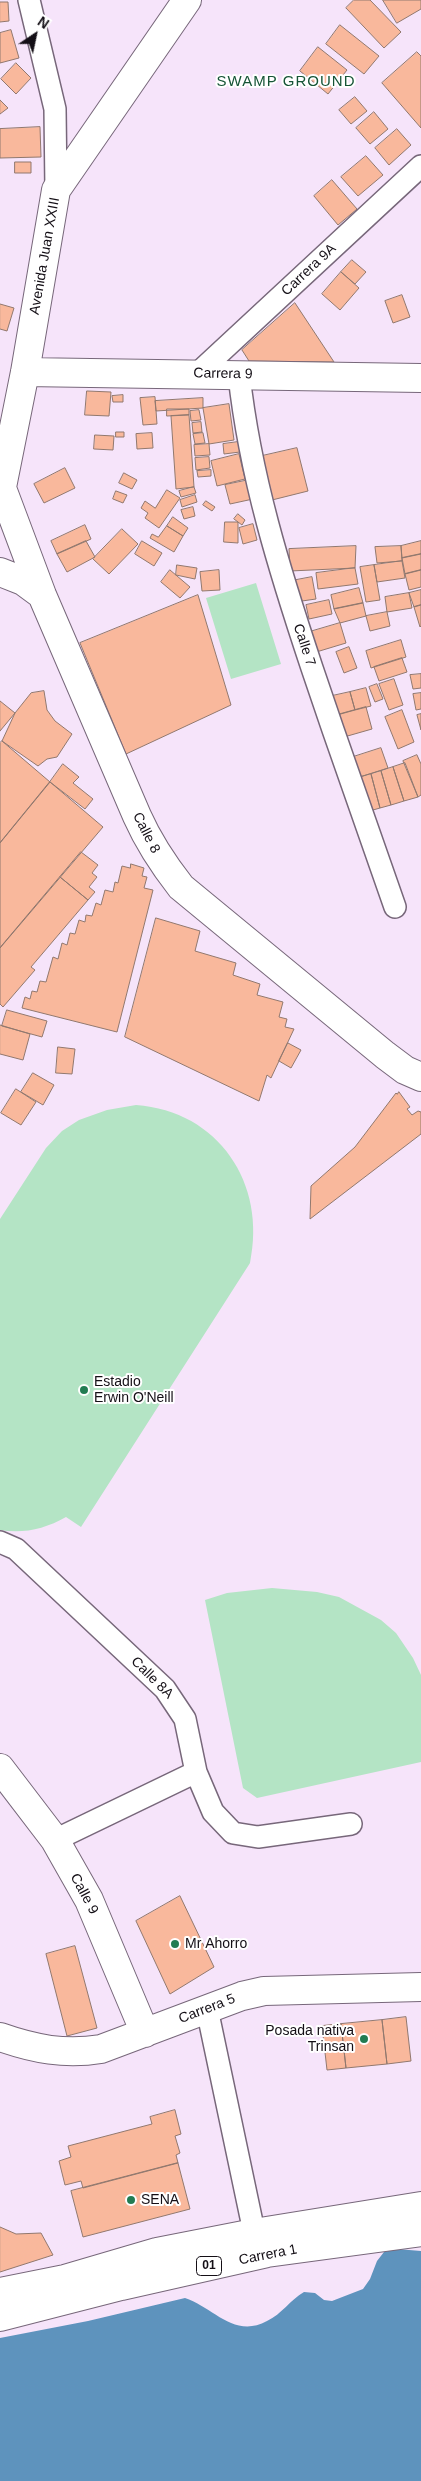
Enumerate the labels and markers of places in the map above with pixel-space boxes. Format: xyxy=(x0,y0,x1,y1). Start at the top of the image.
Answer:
place label: Estadio Erwin O'Neill xyxy=(94,1374,174,1406)
marker: Estadio Erwin O'Neill xyxy=(78,1384,90,1396)
place label: Mr Ahorro xyxy=(185,1936,247,1952)
marker: Mr Ahorro xyxy=(169,1938,181,1950)
place label: Posada nativa Trinsan xyxy=(265,2023,354,2056)
marker: Posada nativa Trinsan xyxy=(358,2033,370,2045)
place label: SENA xyxy=(141,2192,179,2208)
marker: SENA xyxy=(125,2194,137,2206)

